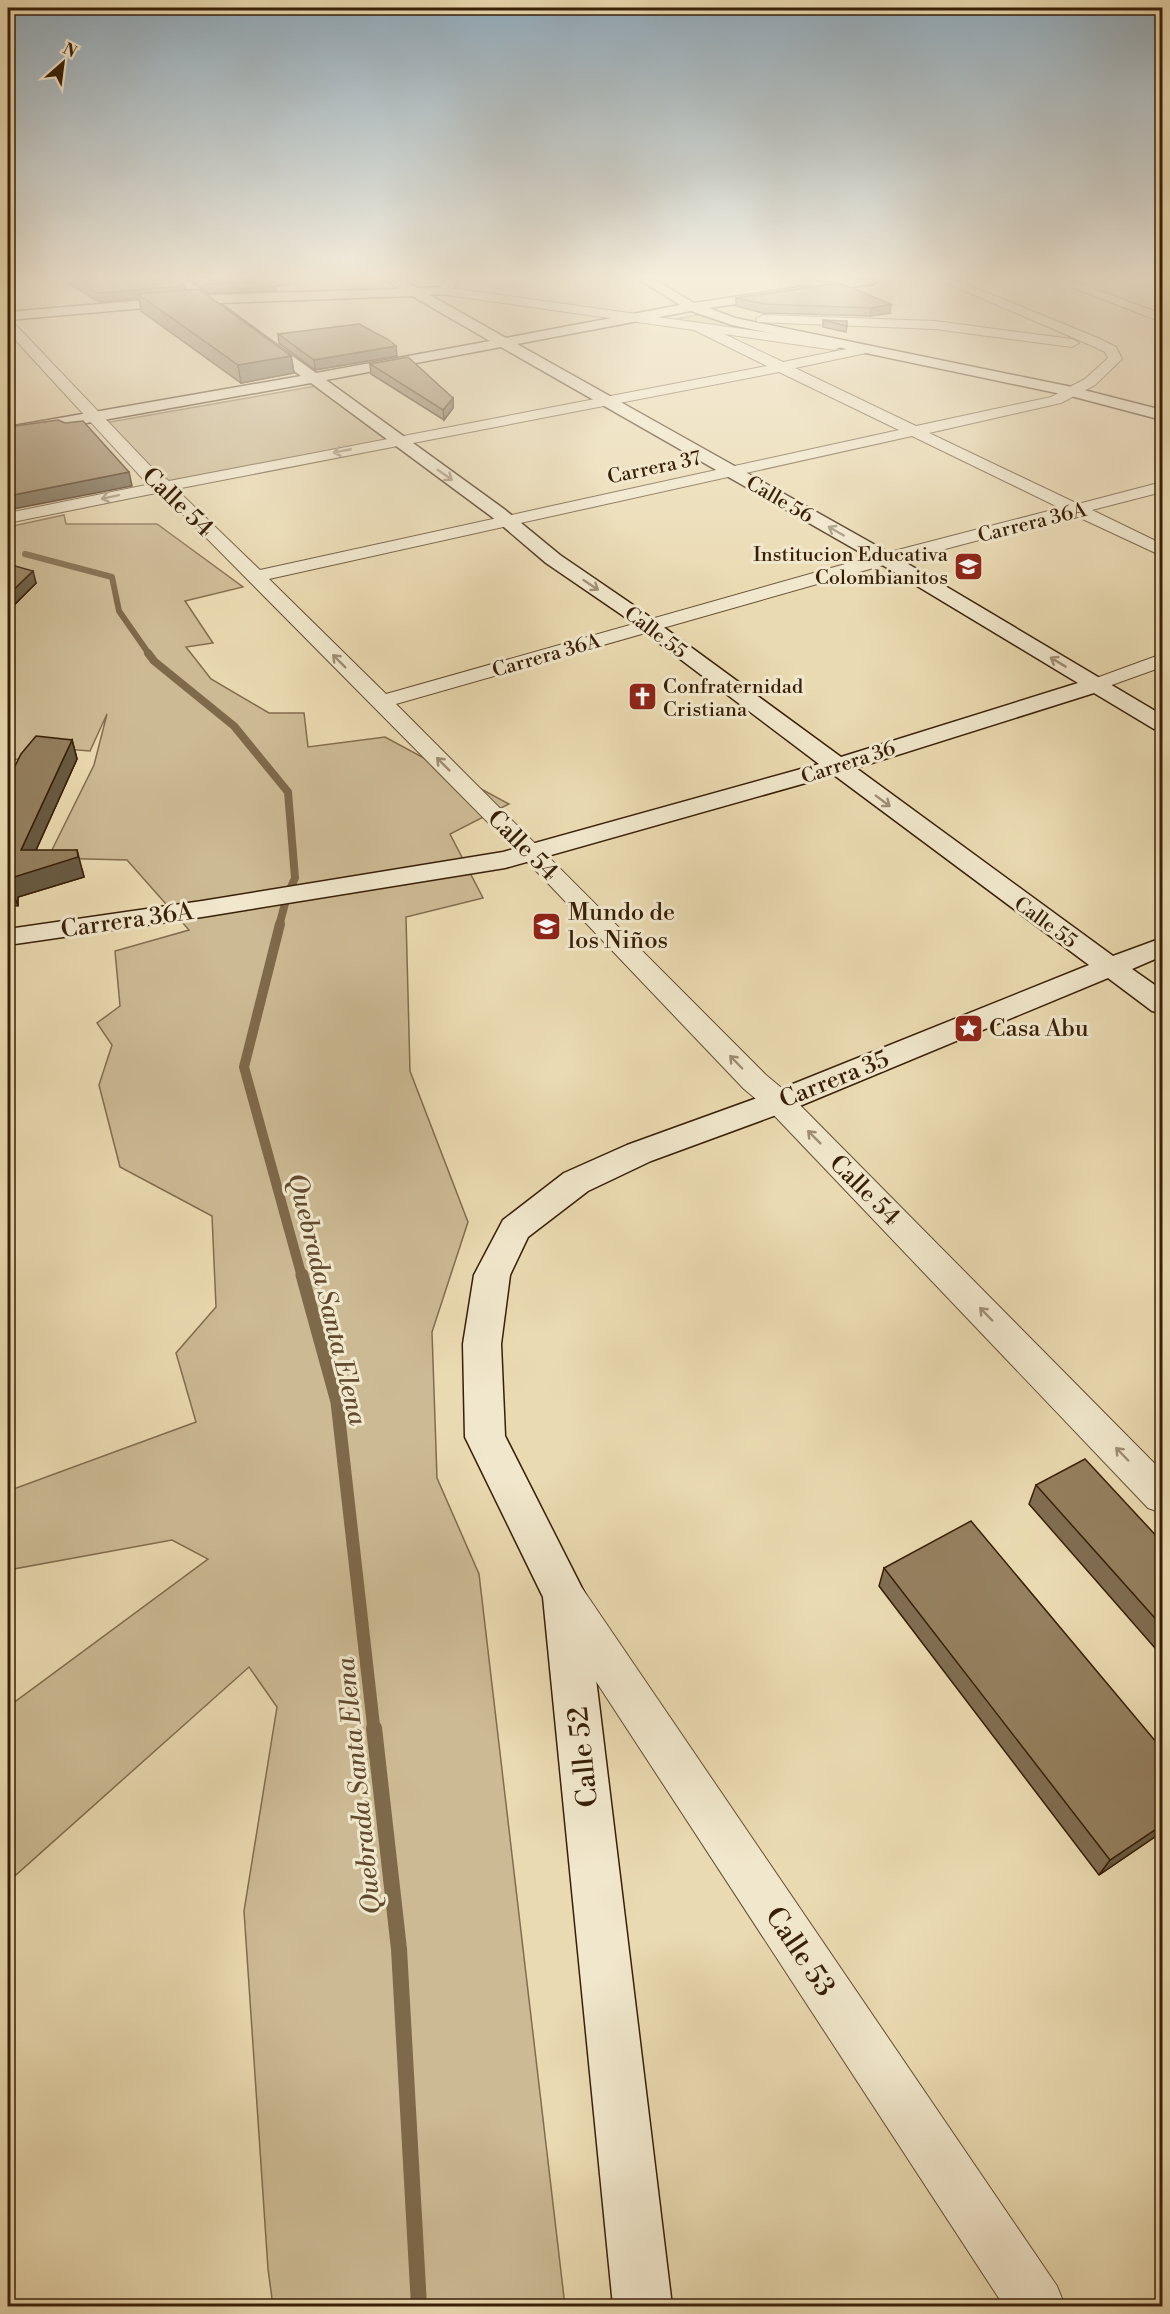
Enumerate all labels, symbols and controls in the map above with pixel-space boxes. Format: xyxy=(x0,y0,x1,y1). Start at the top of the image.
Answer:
north arrow xyxy=(33,33,93,93)
text: N xyxy=(59,39,80,63)
one-way arrow xyxy=(333,446,353,457)
street label: Carrera 37 xyxy=(605,446,703,491)
street label: Calle 54 xyxy=(135,461,219,544)
one-way arrow xyxy=(436,469,452,481)
street label: Calle 56 xyxy=(741,471,817,529)
one-way arrow xyxy=(100,491,119,503)
street label: Carrera 36A xyxy=(975,498,1091,549)
one-way arrow xyxy=(828,525,845,537)
place label: Institucion Educativa Colombianitos xyxy=(753,543,949,591)
school or university icon: Institucion Educativa Colombianitos xyxy=(953,550,985,582)
one-way arrow xyxy=(582,579,599,591)
street label: Calle 55 xyxy=(619,602,691,665)
street label: Carrera 36A xyxy=(490,629,605,684)
one-way arrow xyxy=(332,653,347,668)
one-way arrow xyxy=(1050,656,1067,668)
place label: Confraternidad Cristiana xyxy=(663,675,804,723)
church icon: Confraternidad Cristiana xyxy=(626,681,658,713)
street label: Carrera 36 xyxy=(798,736,899,790)
one-way arrow xyxy=(436,757,450,772)
one-way arrow xyxy=(875,795,891,807)
street label: Calle 54 xyxy=(481,804,564,887)
street label: Calle 55 xyxy=(1009,892,1082,954)
street label: Carrera 36A xyxy=(59,897,196,945)
place label: Mundo de los Niños xyxy=(568,898,675,956)
school or university icon: Mundo de los Niños xyxy=(531,910,563,942)
place icon: Casa Abu xyxy=(952,1012,984,1044)
place label: Casa Abu xyxy=(989,1014,1089,1044)
street label: Carrera 35 xyxy=(775,1044,894,1115)
one-way arrow xyxy=(728,1055,743,1070)
one-way arrow xyxy=(806,1130,821,1145)
street label: Calle 54 xyxy=(823,1149,906,1232)
water label: Quebrada Santa Elena xyxy=(280,1170,374,1429)
one-way arrow xyxy=(979,1306,993,1321)
one-way arrow xyxy=(1114,1446,1129,1461)
water label: Quebrada Santa Elena xyxy=(330,1655,388,1916)
street label: Calle 52 xyxy=(561,1705,606,1809)
street label: Calle 53 xyxy=(757,1900,842,2003)

